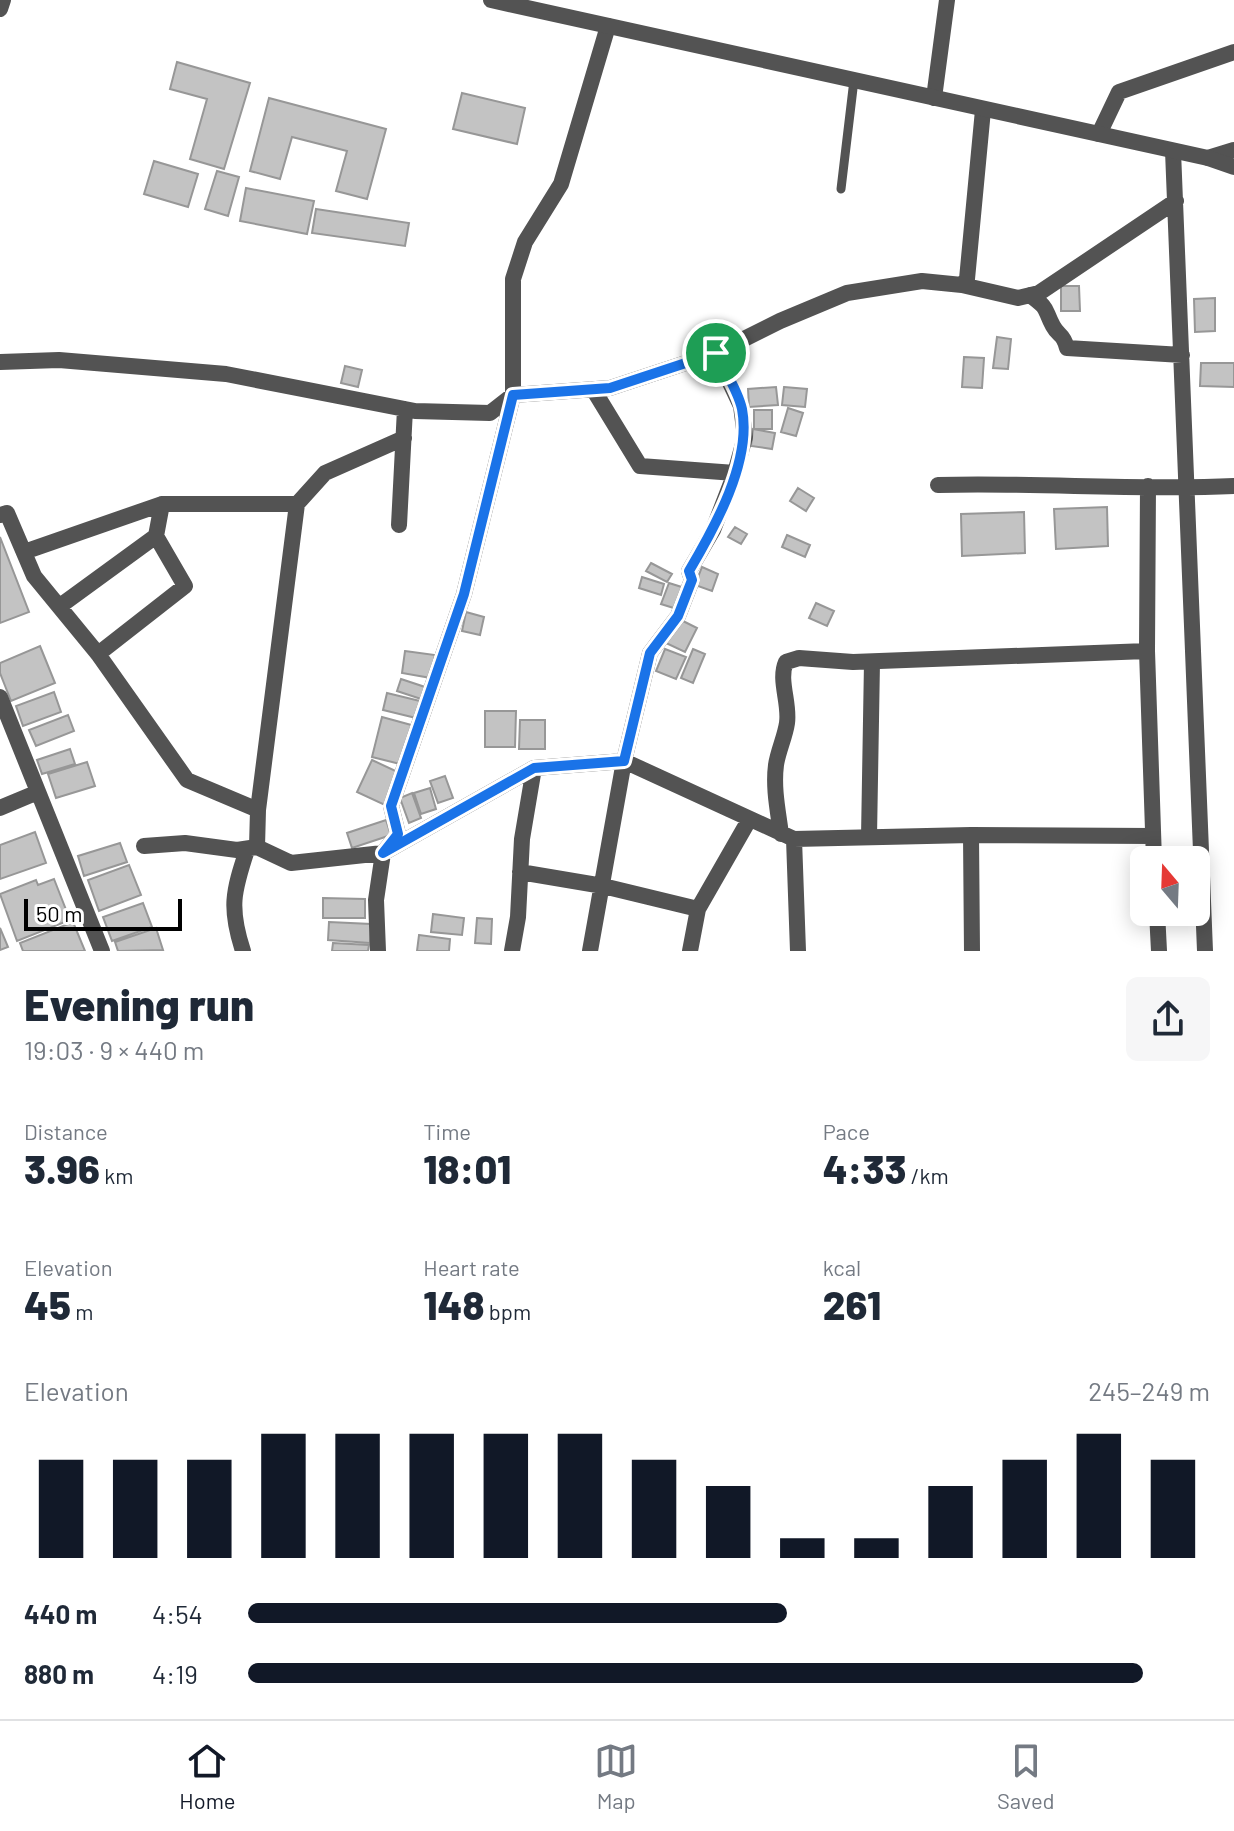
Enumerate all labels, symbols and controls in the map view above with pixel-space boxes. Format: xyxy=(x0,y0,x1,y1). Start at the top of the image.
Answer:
pin xyxy=(682,319,750,387)
icon: arrive xyxy=(694,331,738,375)
north arrow xyxy=(1130,846,1210,926)
map controls xyxy=(1130,846,1210,926)
scale bar xyxy=(24,895,182,931)
text: 50 m xyxy=(36,900,82,926)
text: Evening run xyxy=(24,977,254,1030)
button: share xyxy=(1126,977,1210,1061)
text: 19:03 · 9 × 440 m xyxy=(24,1034,204,1065)
text: Distance xyxy=(24,1118,108,1144)
text: Time xyxy=(423,1118,471,1144)
text: Pace xyxy=(823,1118,870,1144)
text: 3.96 xyxy=(24,1144,100,1192)
text: 18:01 xyxy=(423,1144,511,1192)
text: 4:33 xyxy=(823,1144,906,1192)
text: km xyxy=(100,1162,133,1188)
text: /km xyxy=(906,1162,949,1188)
text: Elevation xyxy=(24,1254,113,1280)
text: Heart rate xyxy=(423,1254,520,1280)
text: kcal xyxy=(823,1254,861,1280)
text: 45 xyxy=(24,1280,71,1328)
text: 148 xyxy=(423,1280,484,1328)
text: 261 xyxy=(823,1280,881,1328)
text: m xyxy=(71,1298,93,1324)
text: bpm xyxy=(484,1298,531,1324)
text: Elevation xyxy=(24,1375,129,1406)
text: 245–249 m xyxy=(1088,1375,1210,1406)
text: 440 m xyxy=(24,1598,97,1629)
text: 4:54 xyxy=(152,1598,203,1629)
text: 880 m xyxy=(24,1658,94,1689)
text: 4:19 xyxy=(152,1658,198,1689)
tab: Home xyxy=(179,1739,236,1813)
tab: Map xyxy=(594,1739,638,1813)
tab: Saved xyxy=(997,1739,1055,1813)

